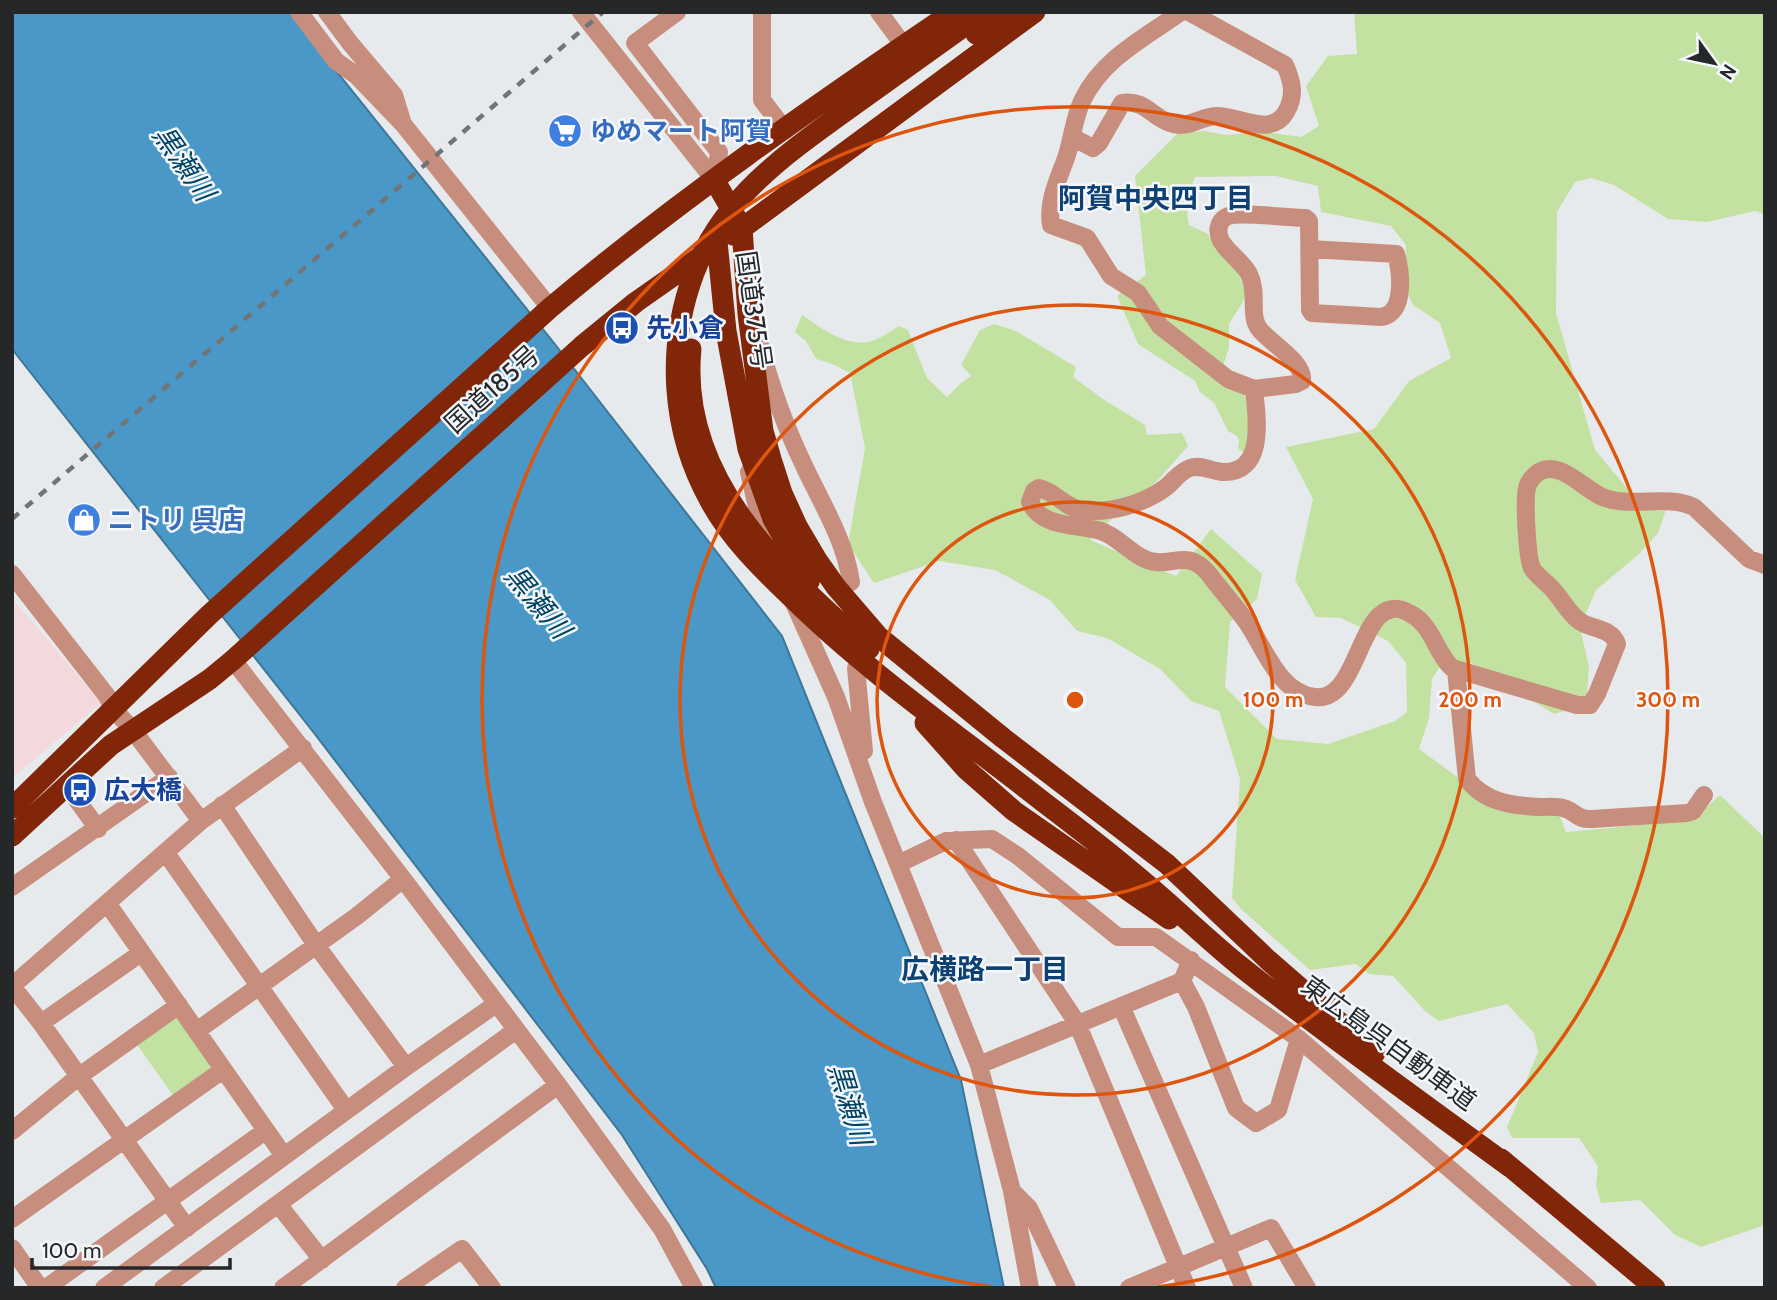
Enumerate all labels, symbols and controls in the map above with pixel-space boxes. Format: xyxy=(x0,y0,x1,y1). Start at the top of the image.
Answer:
north arrow xyxy=(1679,28,1749,98)
text: N xyxy=(1715,60,1741,84)
supermarket icon: ゆめマート阿賀 xyxy=(546,112,584,150)
place label: ゆめマート阿賀 xyxy=(590,115,772,147)
water label: 黒瀬川 xyxy=(146,119,224,210)
district label: 阿賀中央四丁目 xyxy=(1058,181,1254,215)
street label: 国道375号 xyxy=(730,249,778,371)
bus stop icon: 先小倉 xyxy=(603,309,641,347)
place label: 先小倉 xyxy=(646,312,724,344)
street label: 国道185号 xyxy=(438,338,546,440)
shop icon: ニトリ 呉店 xyxy=(65,501,103,539)
place label: ニトリ 呉店 xyxy=(108,504,244,536)
water label: 黒瀬川 xyxy=(498,559,580,647)
text: 100 m xyxy=(1243,687,1303,712)
text: 200 m xyxy=(1438,687,1502,712)
text: 300 m xyxy=(1636,687,1700,712)
centre of rings xyxy=(1063,688,1087,712)
bus stop icon: 広大橋 xyxy=(61,771,99,809)
place label: 広大橋 xyxy=(104,774,182,806)
district label: 広横路一丁目 xyxy=(901,952,1069,986)
street label: 東広島呉自動車道 xyxy=(1295,969,1483,1117)
water label: 黒瀬川 xyxy=(821,1059,879,1152)
scale bar xyxy=(32,1226,229,1270)
text: 100 m xyxy=(42,1238,101,1263)

